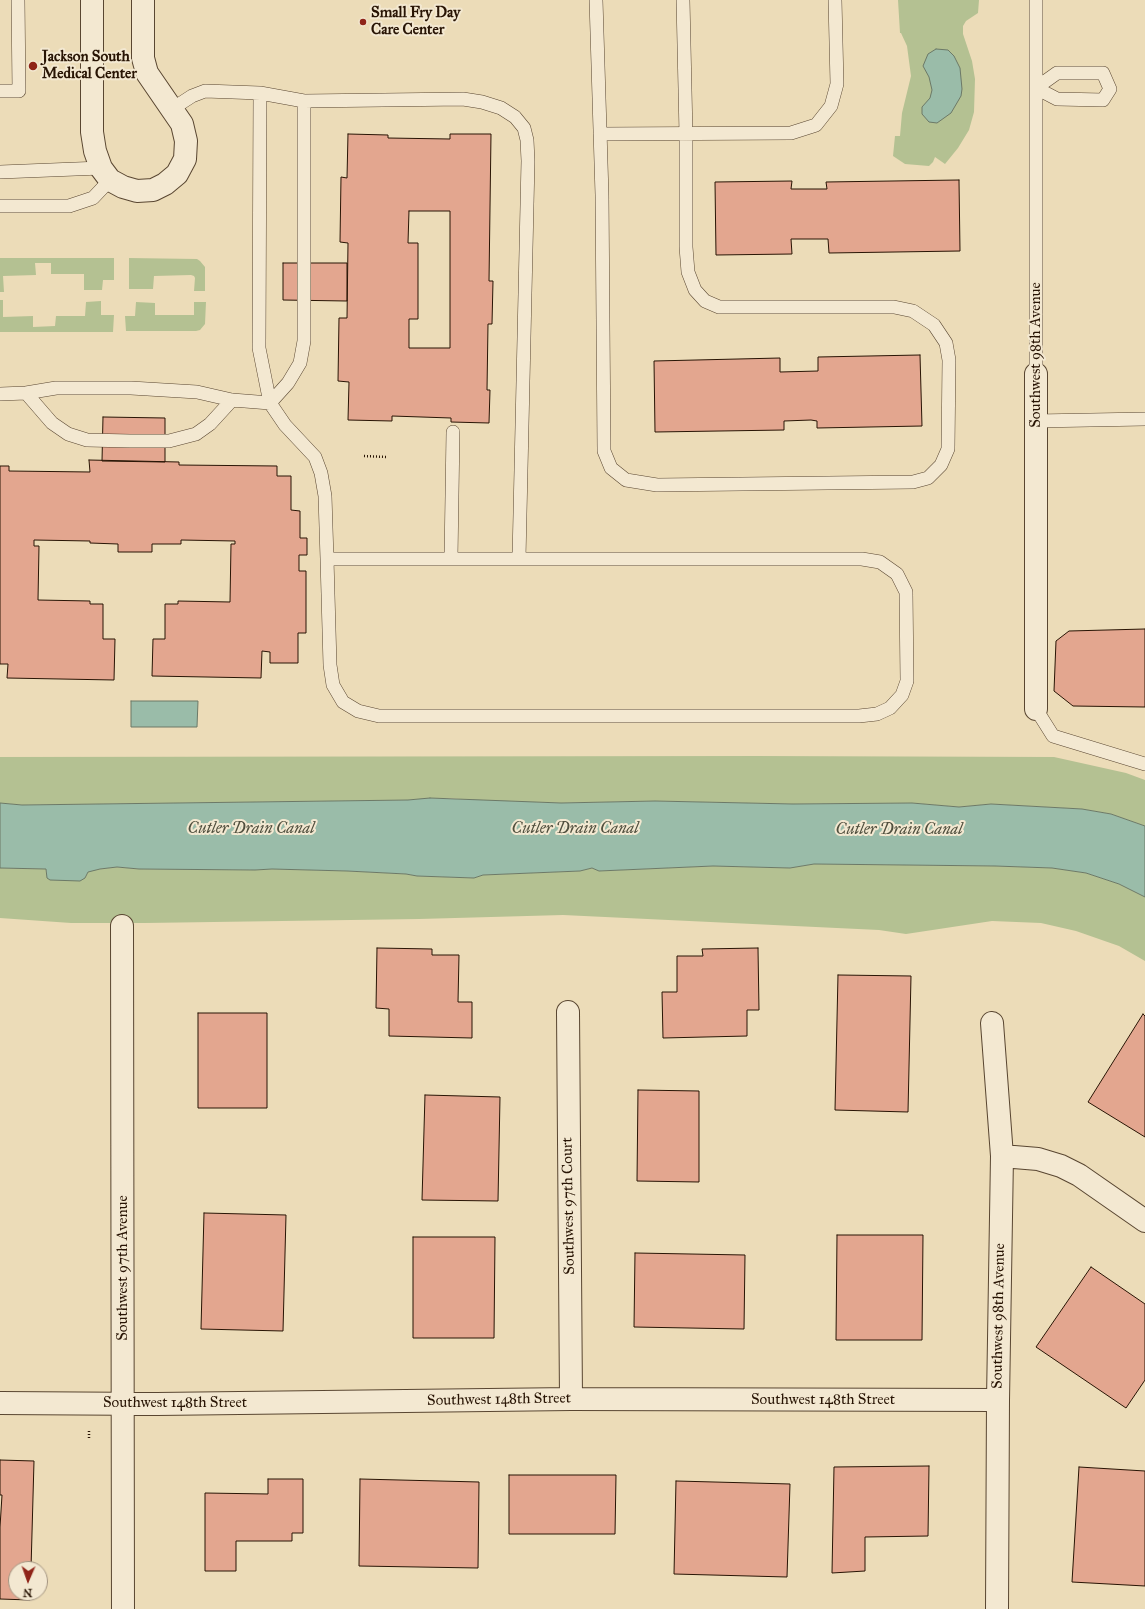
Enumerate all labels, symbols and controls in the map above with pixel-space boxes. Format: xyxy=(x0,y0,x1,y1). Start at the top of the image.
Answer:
place label: Small Fry Day Care Center xyxy=(371,4,460,39)
marker: Small Fry Day Care Center xyxy=(358,17,368,27)
place label: Jackson South Medical Center xyxy=(42,48,137,83)
marker: Jackson South Medical Center xyxy=(27,60,39,72)
street label: Southwest 98th Avenue xyxy=(1027,282,1045,428)
water label: Cutler Drain Canal xyxy=(188,819,314,839)
water label: Cutler Drain Canal xyxy=(512,819,638,839)
water label: Cutler Drain Canal xyxy=(836,820,962,840)
street label: Southwest 97th Court xyxy=(559,1137,579,1275)
street label: Southwest 97th Avenue xyxy=(114,1195,132,1341)
street label: Southwest 98th Avenue xyxy=(989,1243,1009,1389)
street label: Southwest 148th Street xyxy=(427,1390,571,1410)
street label: Southwest 148th Street xyxy=(751,1391,895,1409)
street label: Southwest 148th Street xyxy=(103,1394,247,1412)
north arrow xyxy=(8,1561,48,1601)
text: N xyxy=(23,1586,32,1599)

